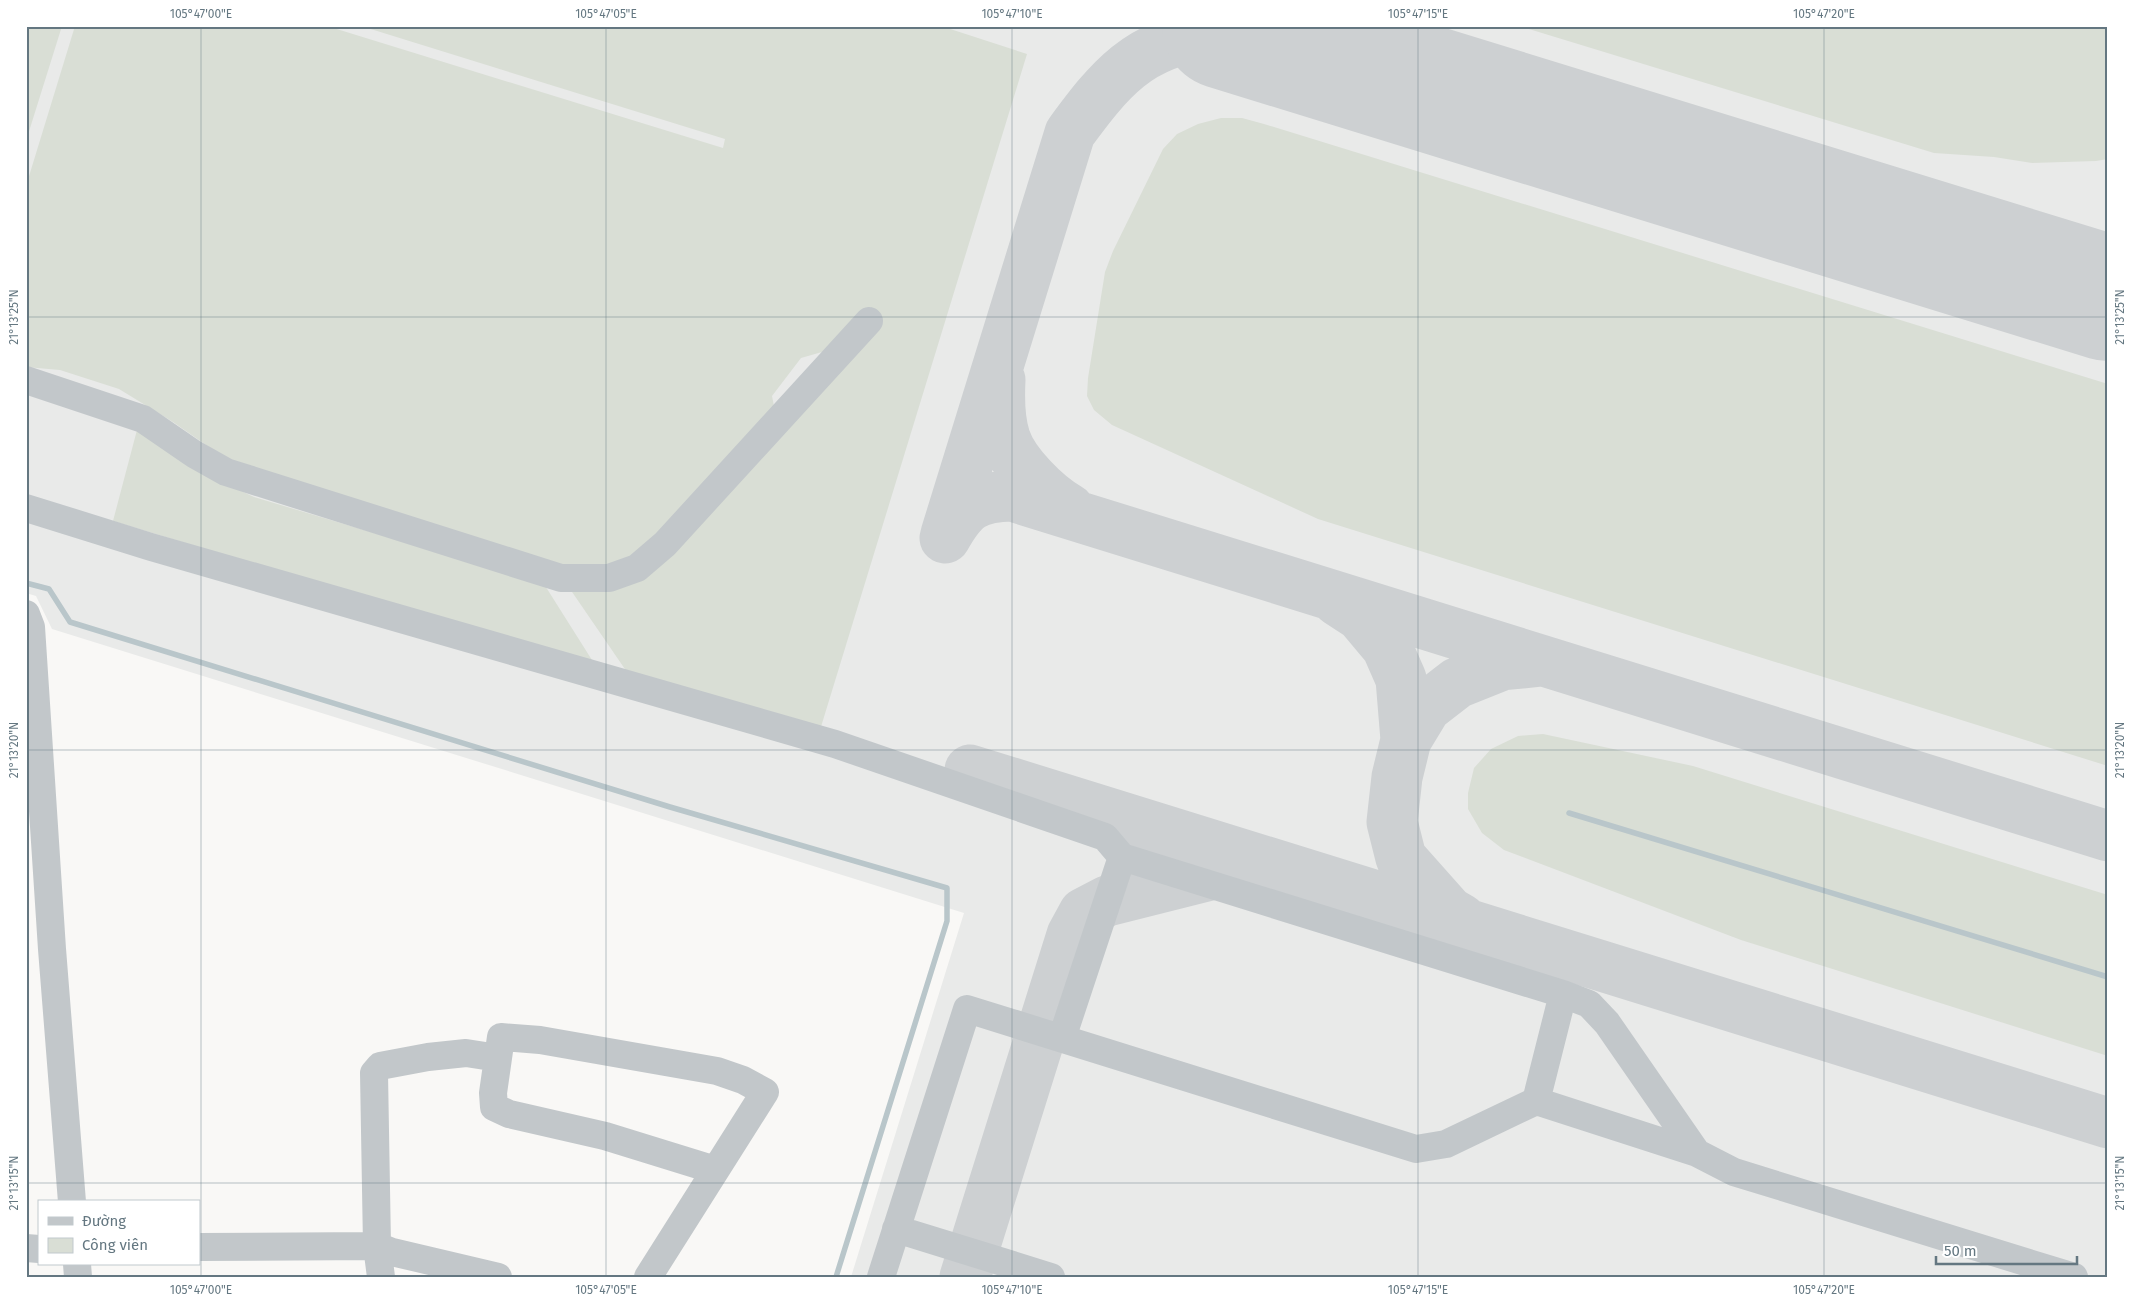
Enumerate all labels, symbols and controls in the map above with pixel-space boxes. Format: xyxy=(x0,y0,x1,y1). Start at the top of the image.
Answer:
text: 105°47'00"E xyxy=(170,7,232,21)
text: 105°47'05"E xyxy=(575,7,637,21)
text: 105°47'10"E xyxy=(981,7,1043,21)
text: 105°47'15"E xyxy=(1388,7,1448,21)
text: 105°47'20"E xyxy=(1793,7,1855,21)
text: 21°13'25"N xyxy=(7,289,21,345)
text: 21°13'25"N xyxy=(2113,289,2127,345)
text: 21°13'20"N xyxy=(7,722,21,778)
text: 21°13'20"N xyxy=(2113,722,2127,778)
text: 21°13'15"N xyxy=(7,1156,21,1210)
text: 21°13'15"N xyxy=(2113,1156,2127,1210)
legend xyxy=(38,1200,200,1266)
text: Đường xyxy=(82,1212,126,1230)
scale bar xyxy=(1936,1233,2078,1265)
text: Công viên xyxy=(82,1236,148,1254)
text: 50 m xyxy=(1944,1242,1977,1260)
text: 105°47'00"E xyxy=(170,1283,232,1297)
text: 105°47'05"E xyxy=(575,1283,637,1297)
text: 105°47'10"E xyxy=(981,1283,1043,1297)
text: 105°47'15"E xyxy=(1388,1283,1448,1297)
text: 105°47'20"E xyxy=(1793,1283,1855,1297)

